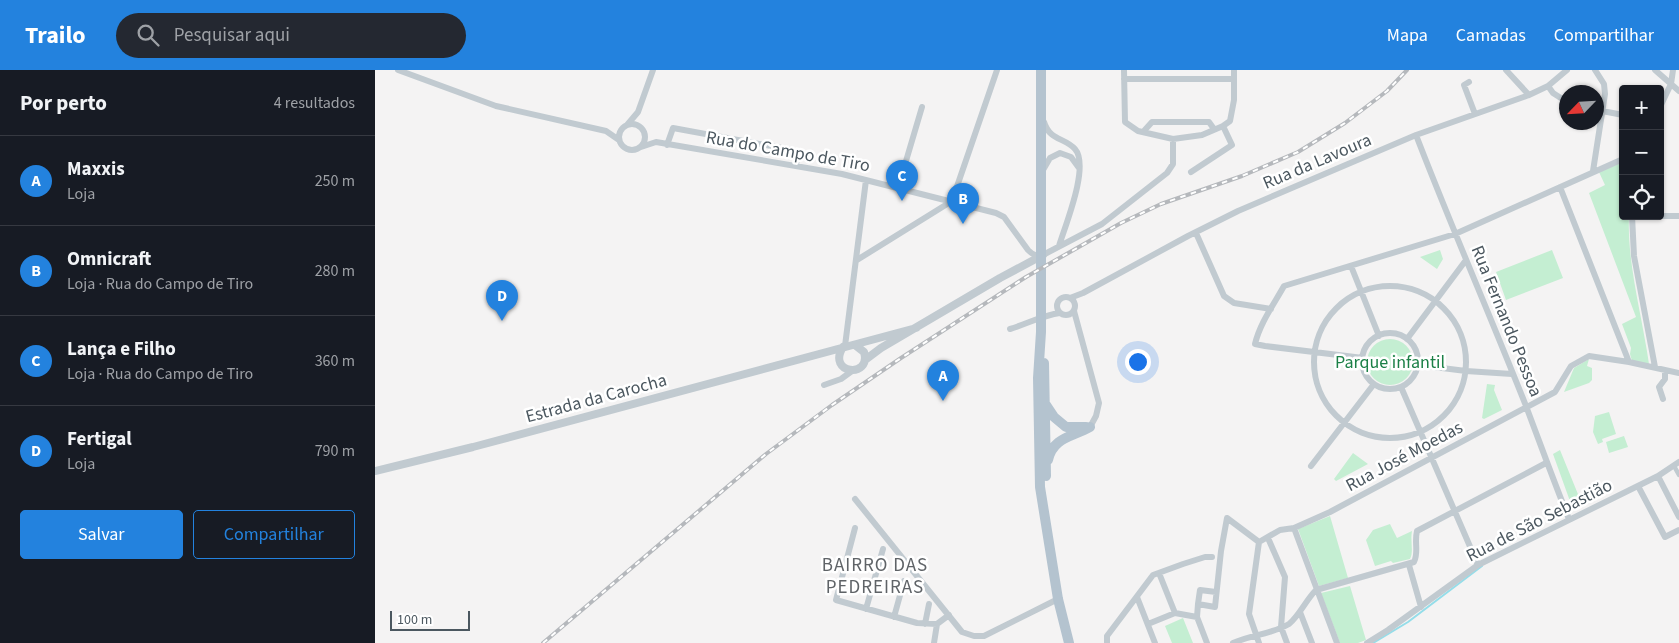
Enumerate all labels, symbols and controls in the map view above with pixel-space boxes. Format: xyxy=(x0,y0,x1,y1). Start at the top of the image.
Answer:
search box xyxy=(116,13,466,58)
text: Trailo xyxy=(25,18,86,53)
icon: search xyxy=(134,21,162,49)
text: Pesquisar aqui xyxy=(174,22,290,49)
text: Mapa xyxy=(1387,23,1428,48)
text: Camadas xyxy=(1456,23,1526,48)
text: Compartilhar xyxy=(1554,23,1654,48)
north arrow xyxy=(1559,85,1604,130)
map controls xyxy=(1619,85,1664,220)
button: + xyxy=(1619,85,1664,130)
text: Por perto xyxy=(20,88,107,118)
text: 4 resultados xyxy=(274,92,355,114)
street label: Rua do Campo de Tiro xyxy=(704,125,872,178)
street label: Rua da Lavoura xyxy=(1259,127,1375,196)
button: − xyxy=(1619,130,1664,175)
text: Maxxis xyxy=(67,156,125,183)
pin: C xyxy=(886,160,918,201)
text: A xyxy=(31,170,41,192)
text: 250 m xyxy=(315,170,355,192)
button: locate xyxy=(1619,175,1664,220)
text: Loja xyxy=(67,183,95,205)
pin: B xyxy=(947,183,979,224)
street label: Rua Fernando Pessoa xyxy=(1465,242,1548,401)
text: Omnicraft xyxy=(67,246,151,273)
text: B xyxy=(31,260,41,282)
text: 280 m xyxy=(315,260,355,282)
text: Loja · Rua do Campo de Tiro xyxy=(67,273,253,295)
pin: D xyxy=(486,280,518,321)
text: Lança e Filho xyxy=(67,336,176,363)
your location xyxy=(1125,349,1151,375)
text: C xyxy=(31,350,41,372)
text: 360 m xyxy=(315,350,355,372)
park label: Parque infantil xyxy=(1335,350,1445,375)
pin: A xyxy=(927,360,959,401)
text: Loja · Rua do Campo de Tiro xyxy=(67,363,253,385)
street label: Estrada da Carocha xyxy=(523,368,669,429)
street label: Rua José Moedas xyxy=(1341,415,1467,498)
text: Fertigal xyxy=(67,426,132,453)
text: D xyxy=(31,440,41,462)
text: 790 m xyxy=(315,440,355,462)
text: Loja xyxy=(67,453,95,475)
street label: Rua de São Sebastião xyxy=(1462,473,1617,568)
button: Salvar xyxy=(20,510,183,559)
button: Compartilhar xyxy=(193,510,355,559)
district label: BAIRRO DAS PEDREIRAS xyxy=(822,552,928,601)
scale bar xyxy=(390,608,470,631)
text: 100 m xyxy=(397,610,432,630)

